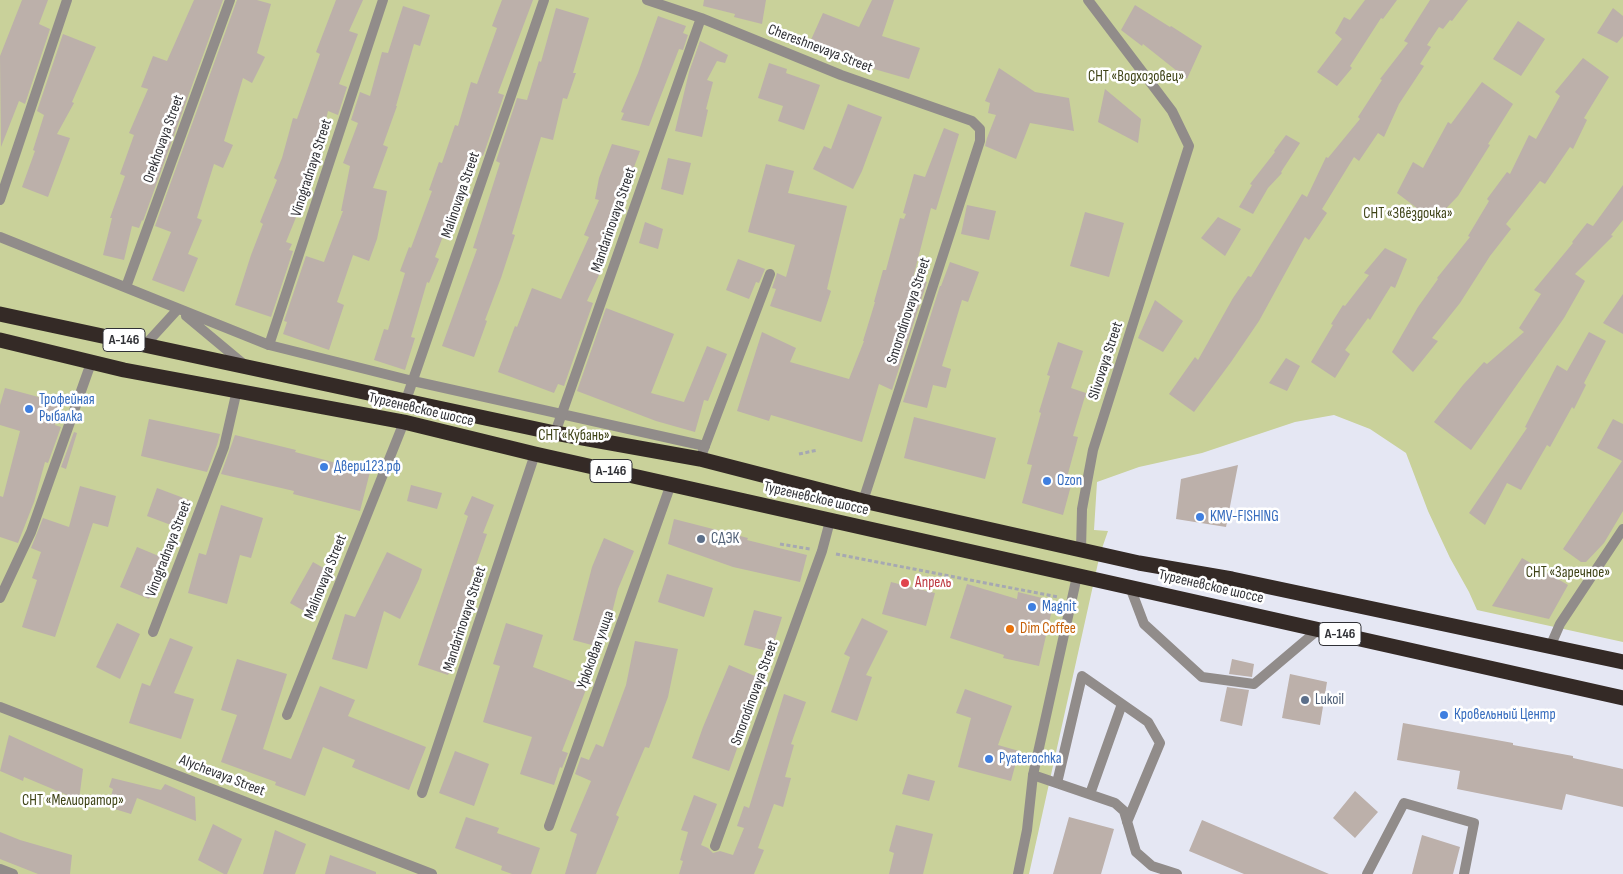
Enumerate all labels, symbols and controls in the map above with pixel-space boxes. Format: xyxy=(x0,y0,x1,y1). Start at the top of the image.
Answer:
street label: Chereshnevaya Street xyxy=(765,21,875,77)
park label: СНТ «Водхозовец» xyxy=(1088,68,1184,86)
street label: Orekhovaya Street xyxy=(140,93,188,185)
street label: Vinogradnaya Street xyxy=(288,117,336,219)
street label: Malinovaya Street xyxy=(438,150,484,240)
street label: Mandarinovaya Street xyxy=(588,165,640,275)
park label: СНТ «Звёздочка» xyxy=(1363,205,1453,223)
street label: Smorodinovaya Street xyxy=(883,256,935,366)
street label: Slivovaya Street xyxy=(1085,320,1127,402)
road number: А-146 xyxy=(103,328,145,352)
street label: Тургеневское шоссе xyxy=(367,389,475,431)
place label: Трофейная Рыбалка xyxy=(39,391,95,426)
marker: Трофейная Рыбалка xyxy=(23,403,35,415)
park label: СНТ «Кубань» xyxy=(538,427,610,445)
place label: Двери123.рф xyxy=(334,458,401,476)
road number: А-146 xyxy=(590,460,632,482)
marker: Двери123.рф xyxy=(318,461,330,473)
place label: Ozon xyxy=(1057,472,1082,490)
marker: Ozon xyxy=(1041,475,1053,487)
street label: Тургеневское шоссе xyxy=(762,478,870,520)
street label: Vinogradnaya Street xyxy=(142,498,196,600)
place label: KMV-FISHING xyxy=(1210,508,1279,526)
marker: KMV-FISHING xyxy=(1194,511,1206,523)
place label: СДЭК xyxy=(711,530,739,548)
street label: Malinovaya Street xyxy=(301,532,351,622)
marker: СДЭК xyxy=(695,533,707,545)
street label: Mandarinovaya Street xyxy=(440,564,490,674)
park label: СНТ «Заречное» xyxy=(1526,564,1610,582)
street label: Тургеневское шоссе xyxy=(1157,566,1265,608)
place label: Апрель xyxy=(915,574,952,592)
marker: Апрель xyxy=(899,577,911,589)
place label: Magnit xyxy=(1042,598,1076,616)
marker: Magnit xyxy=(1026,601,1038,613)
street label: Урюковая улица xyxy=(574,609,618,691)
place label: Dim Coffee xyxy=(1020,620,1076,638)
road number: А-146 xyxy=(1319,622,1361,646)
marker: Dim Coffee xyxy=(1004,623,1016,635)
street label: Smorodinovaya Street xyxy=(728,638,782,748)
place label: Lukoil xyxy=(1315,691,1344,709)
marker: Lukoil xyxy=(1299,694,1311,706)
place label: Кровельный Центр xyxy=(1454,706,1556,724)
marker: Кровельный Центр xyxy=(1438,709,1450,721)
place label: Pyaterochka xyxy=(999,750,1062,768)
street label: Alychevaya Street xyxy=(177,751,267,801)
marker: Pyaterochka xyxy=(983,753,995,765)
park label: СНТ «Мелиоратор» xyxy=(22,792,124,810)

